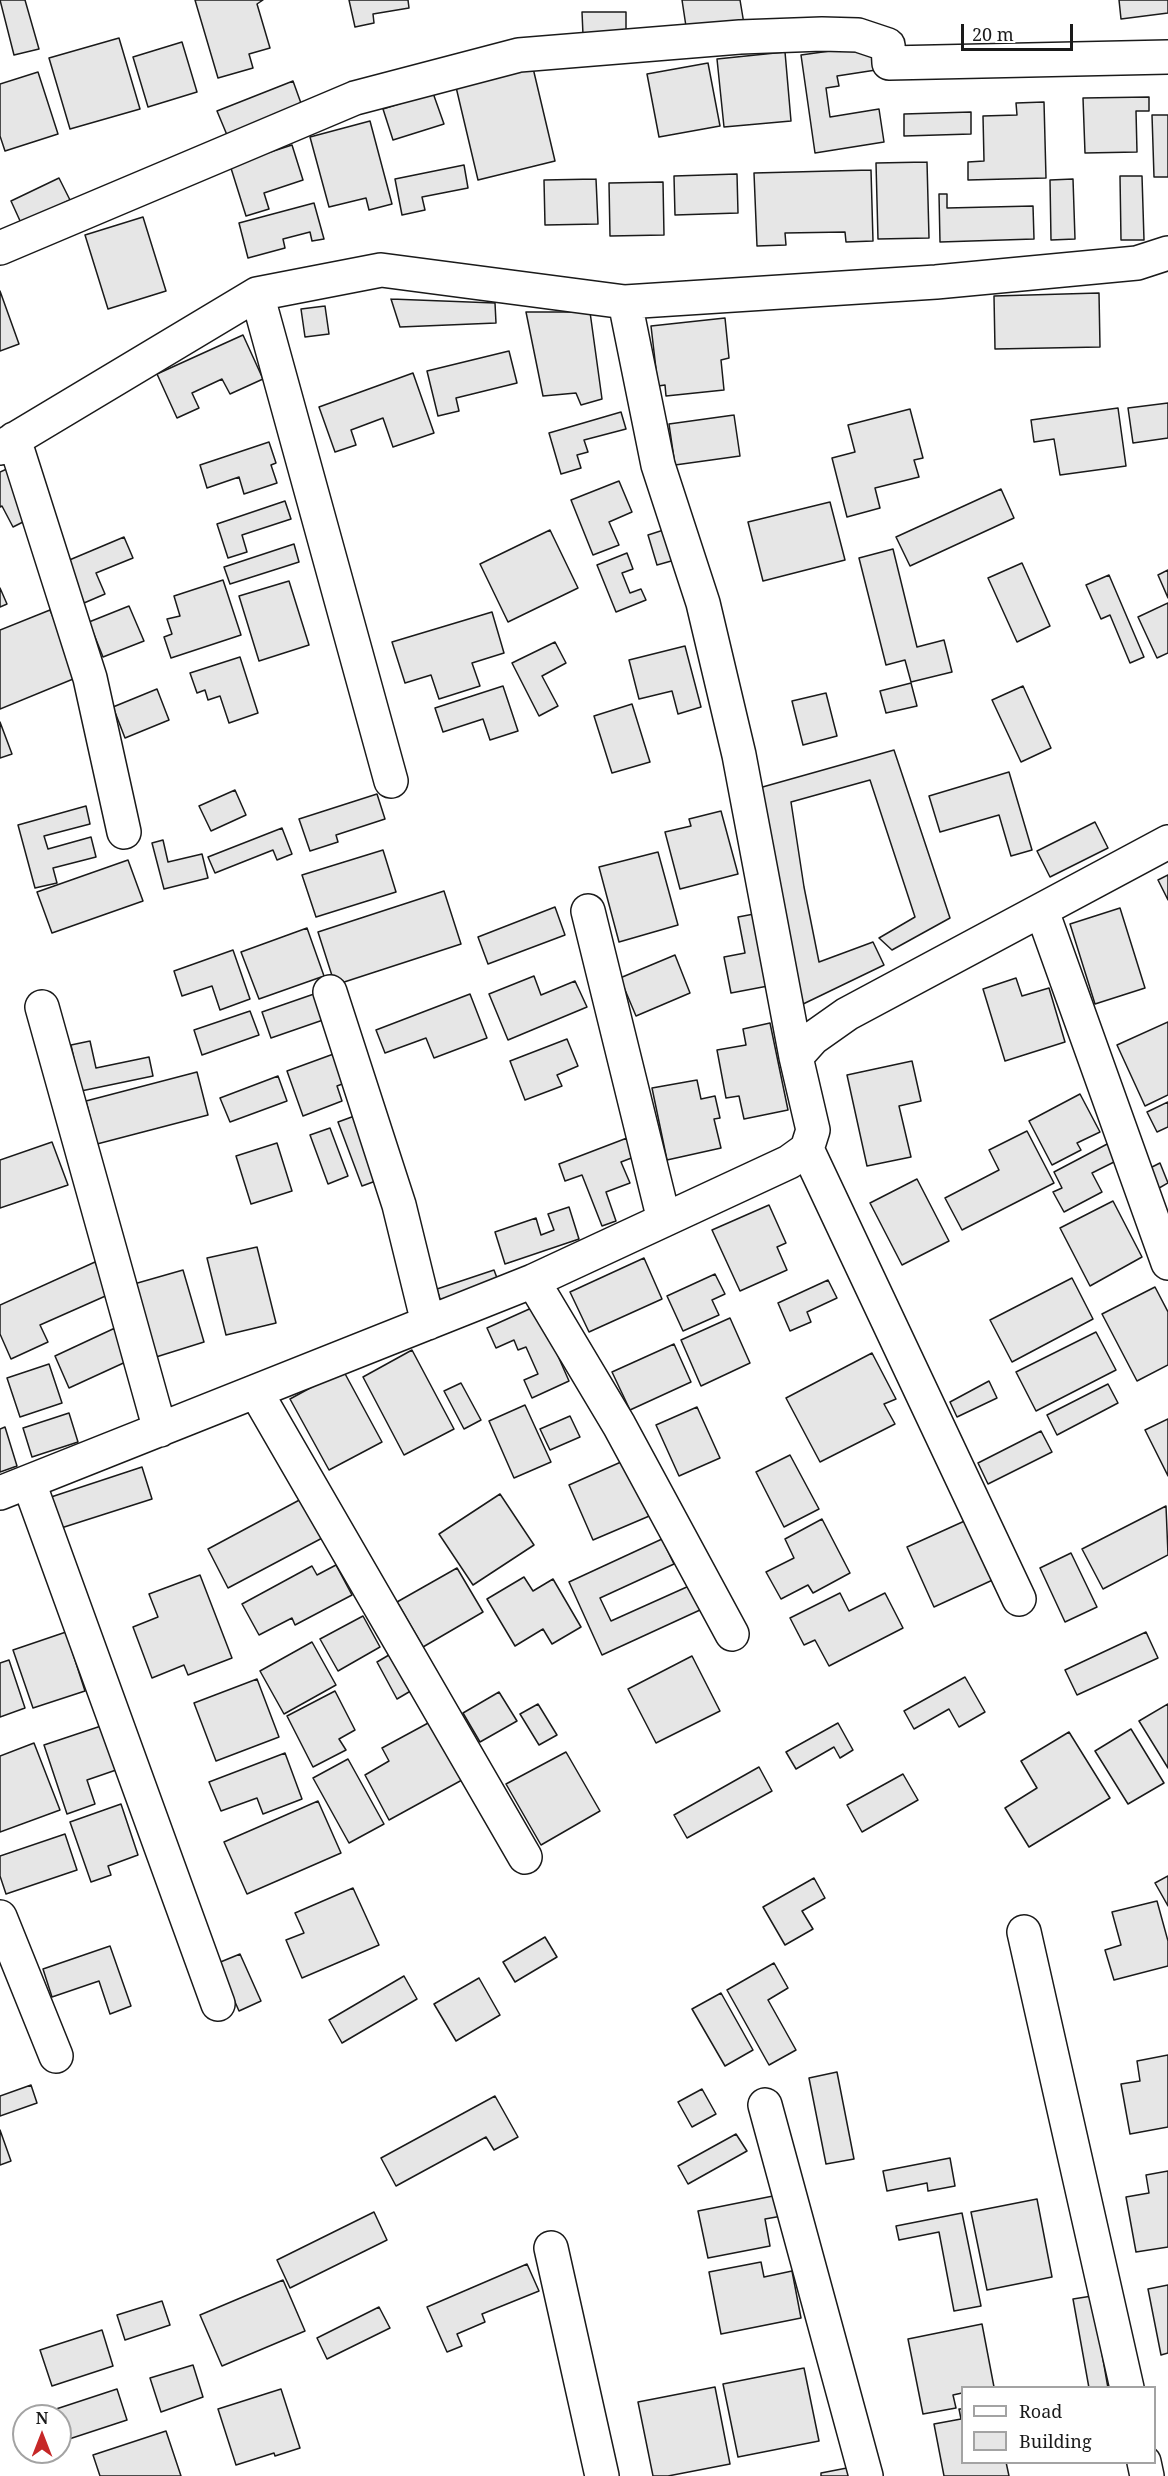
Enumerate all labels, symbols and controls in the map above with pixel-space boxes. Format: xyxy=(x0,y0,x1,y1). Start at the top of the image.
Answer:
scale bar xyxy=(964,12,1076,50)
text: 20 m xyxy=(972,22,1014,46)
legend xyxy=(961,2386,1156,2464)
text: Road xyxy=(1019,2399,1062,2423)
north arrow xyxy=(12,2404,72,2464)
text: N xyxy=(36,2407,48,2429)
text: Building xyxy=(1019,2429,1092,2453)

